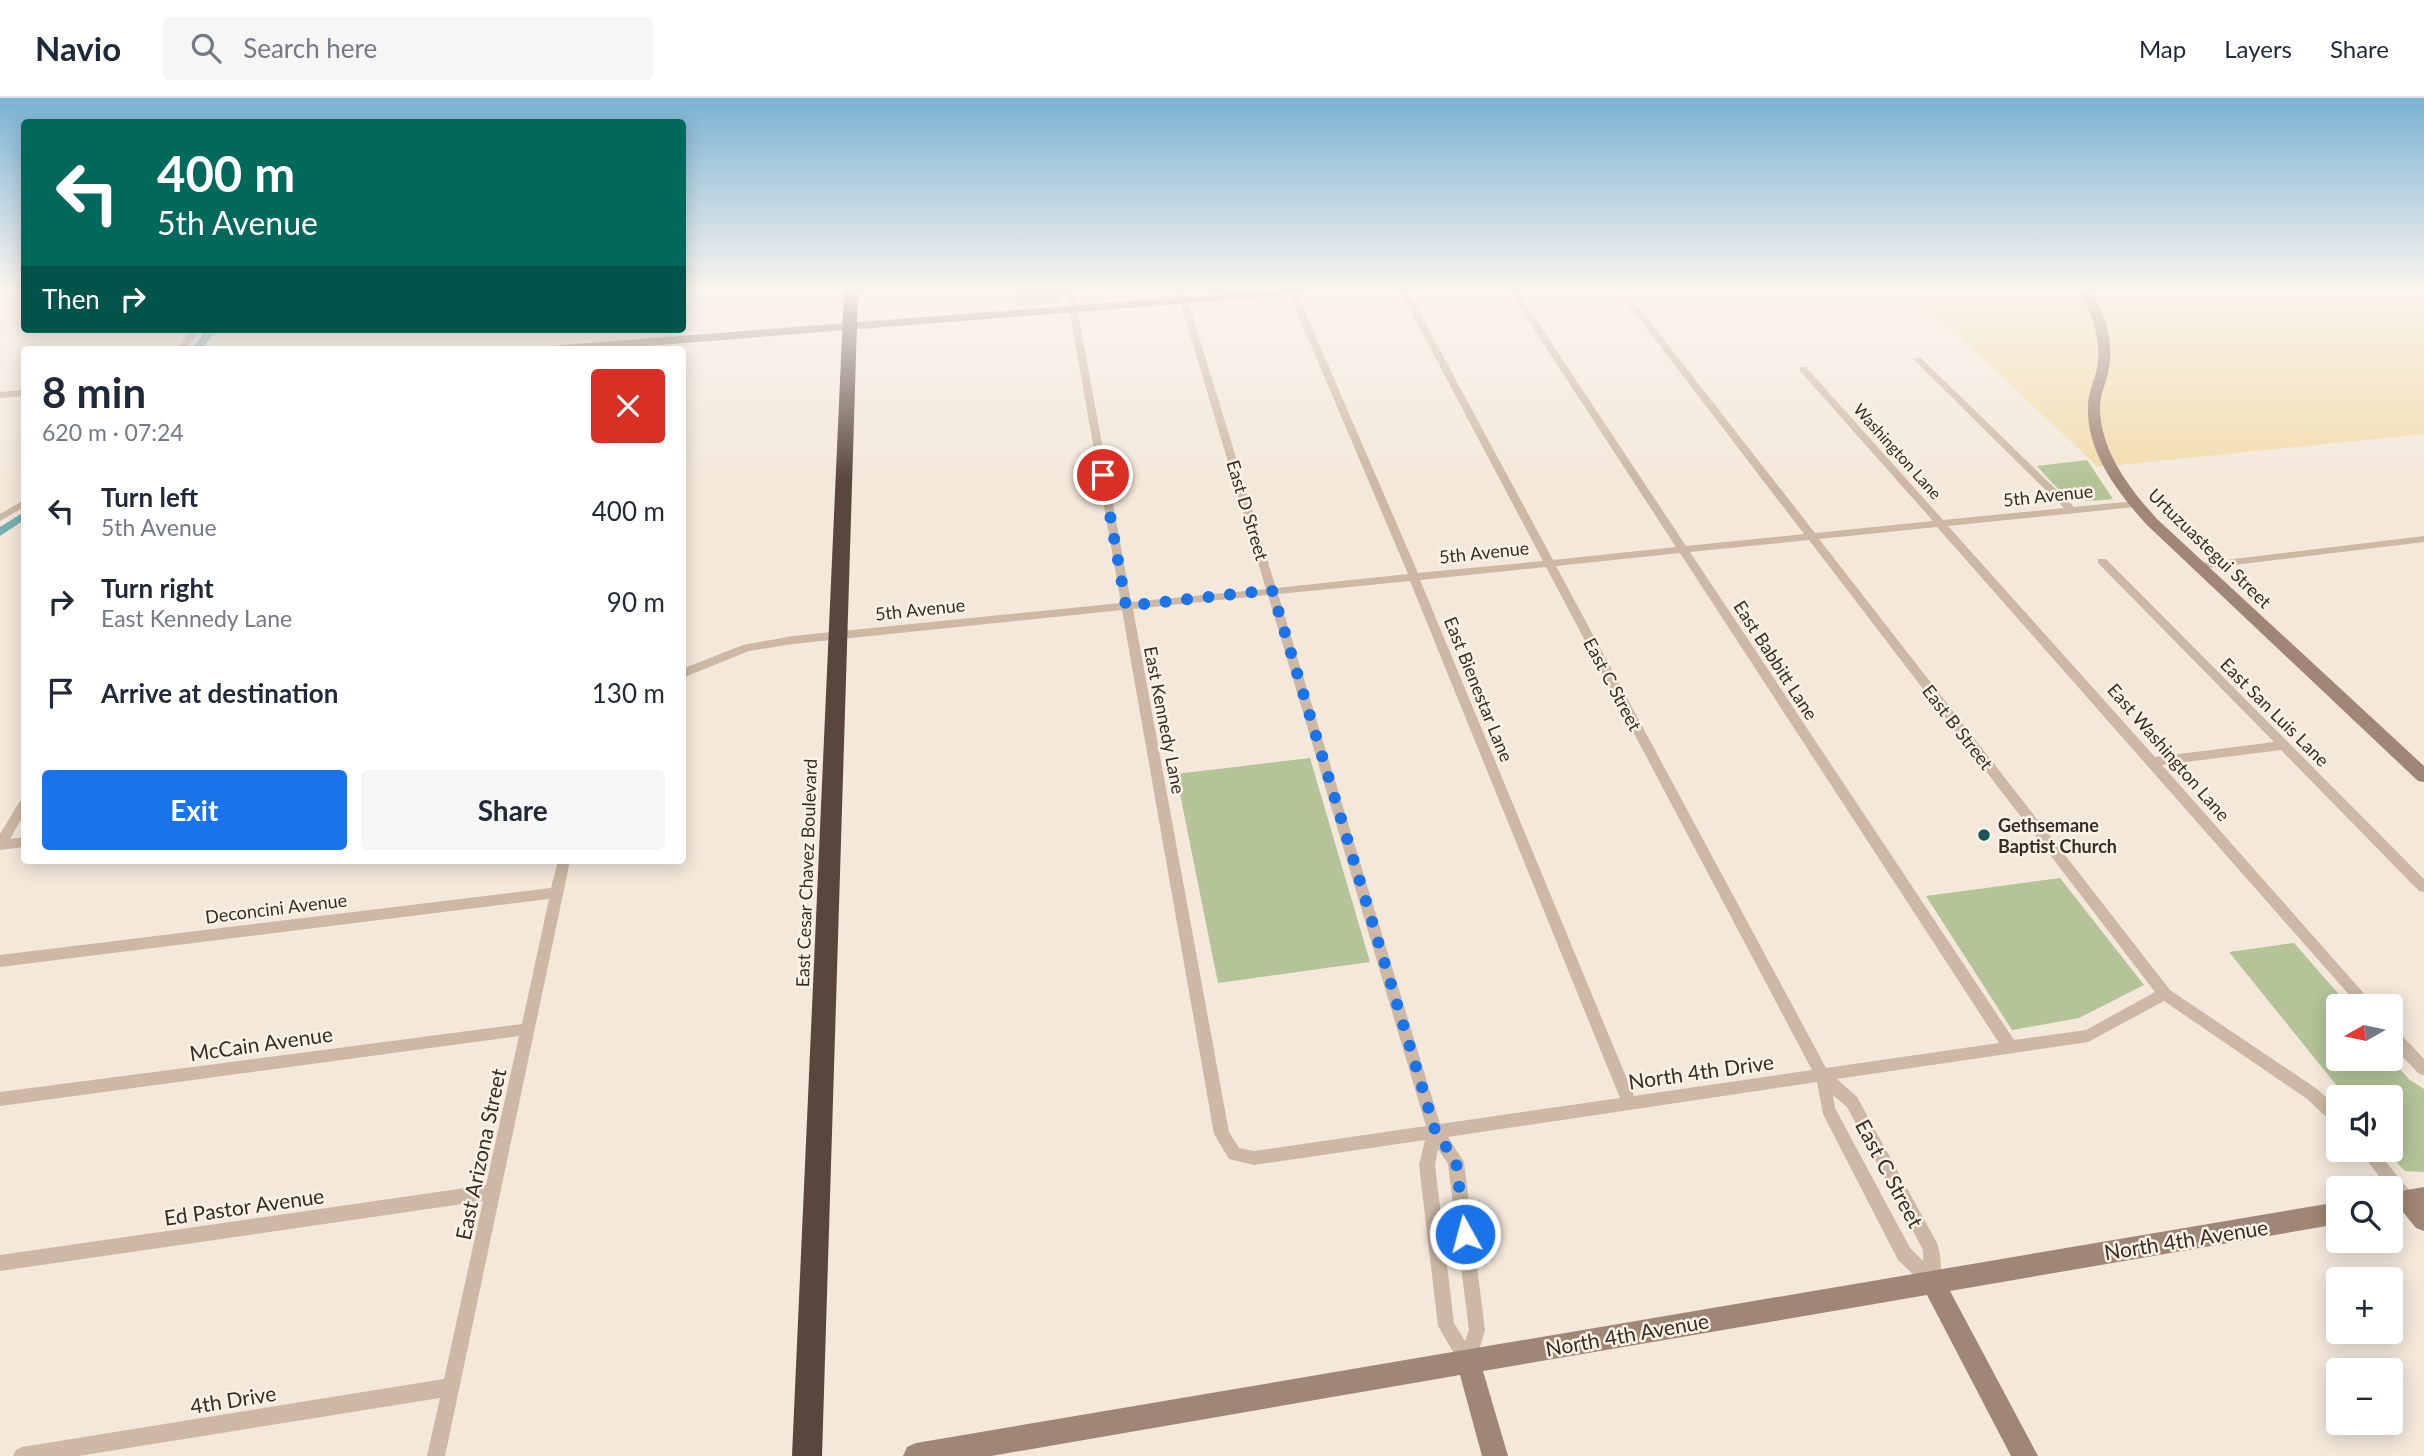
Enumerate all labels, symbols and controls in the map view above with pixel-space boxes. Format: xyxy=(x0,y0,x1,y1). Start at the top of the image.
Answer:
search box xyxy=(163,17,653,80)
text: Navio xyxy=(35,28,121,68)
icon: search xyxy=(187,29,225,67)
text: Search here xyxy=(243,32,377,64)
text: Map xyxy=(2139,34,2186,63)
text: Layers xyxy=(2224,34,2292,63)
text: Share xyxy=(2330,34,2389,63)
text: 400 m xyxy=(157,144,295,202)
icon: left xyxy=(42,147,133,238)
text: 5th Avenue xyxy=(157,203,318,242)
icon: right xyxy=(114,280,152,318)
text: Then xyxy=(42,283,100,315)
text: 8 min xyxy=(42,367,146,417)
button: close xyxy=(591,369,665,443)
street label: Washington Lane xyxy=(1850,399,1946,503)
text: 620 m · 07:24 xyxy=(42,418,184,446)
pin xyxy=(1073,445,1133,505)
icon: arrive xyxy=(1084,456,1122,494)
street label: East D Street xyxy=(1222,457,1274,563)
street label: 5th Avenue xyxy=(2002,479,2094,511)
text: Turn left xyxy=(101,481,198,513)
street label: Urtuzuastegui Street xyxy=(2144,484,2276,613)
icon: left xyxy=(42,492,80,530)
text: 400 m xyxy=(592,495,665,527)
text: 5th Avenue xyxy=(101,513,217,541)
street label: 5th Avenue xyxy=(1438,536,1530,568)
text: Turn right xyxy=(101,572,214,604)
icon: right xyxy=(42,583,80,621)
text: 90 m xyxy=(607,586,665,618)
street label: 5th Avenue xyxy=(874,593,966,625)
street label: East Babbitt Lane xyxy=(1729,596,1823,724)
text: East Kennedy Lane xyxy=(101,604,292,632)
street label: East Bienestar Lane xyxy=(1440,613,1518,765)
street label: East C Street xyxy=(1579,634,1647,735)
street label: East Kennedy Lane xyxy=(1140,644,1190,796)
street label: East San Luis Lane xyxy=(2216,653,2334,771)
icon: arrive xyxy=(42,674,80,712)
text: Arrive at destination xyxy=(101,677,338,709)
text: 130 m xyxy=(592,677,665,709)
street label: East Washington Lane xyxy=(2103,679,2235,825)
street label: East B Street xyxy=(1918,680,1998,774)
street label: East Cesar Chavez Boulevard xyxy=(791,758,821,988)
button: Exit xyxy=(42,770,347,850)
button: Share xyxy=(361,770,665,850)
place label: Gethsemane Baptist Church xyxy=(1998,814,2117,857)
marker: Gethsemane Baptist Church xyxy=(1976,827,1992,843)
street label: Deconcini Avenue xyxy=(204,888,348,928)
north arrow xyxy=(2326,994,2403,1071)
map controls xyxy=(2326,994,2403,1435)
street label: McCain Avenue xyxy=(188,1021,334,1065)
street label: North 4th Drive xyxy=(1627,1048,1775,1094)
street label: East Arizona Street xyxy=(450,1066,510,1242)
button: sound xyxy=(2326,1085,2403,1162)
street label: East C Street xyxy=(1851,1115,1929,1232)
button: search xyxy=(2326,1176,2403,1253)
street label: Ed Pastor Avenue xyxy=(162,1182,326,1230)
position arrow xyxy=(1428,1197,1502,1271)
street label: North 4th Avenue xyxy=(2102,1214,2270,1264)
button: + xyxy=(2326,1267,2403,1344)
street label: North 4th Avenue xyxy=(1543,1307,1711,1361)
button: − xyxy=(2326,1358,2403,1435)
street label: 4th Drive xyxy=(188,1380,278,1418)

